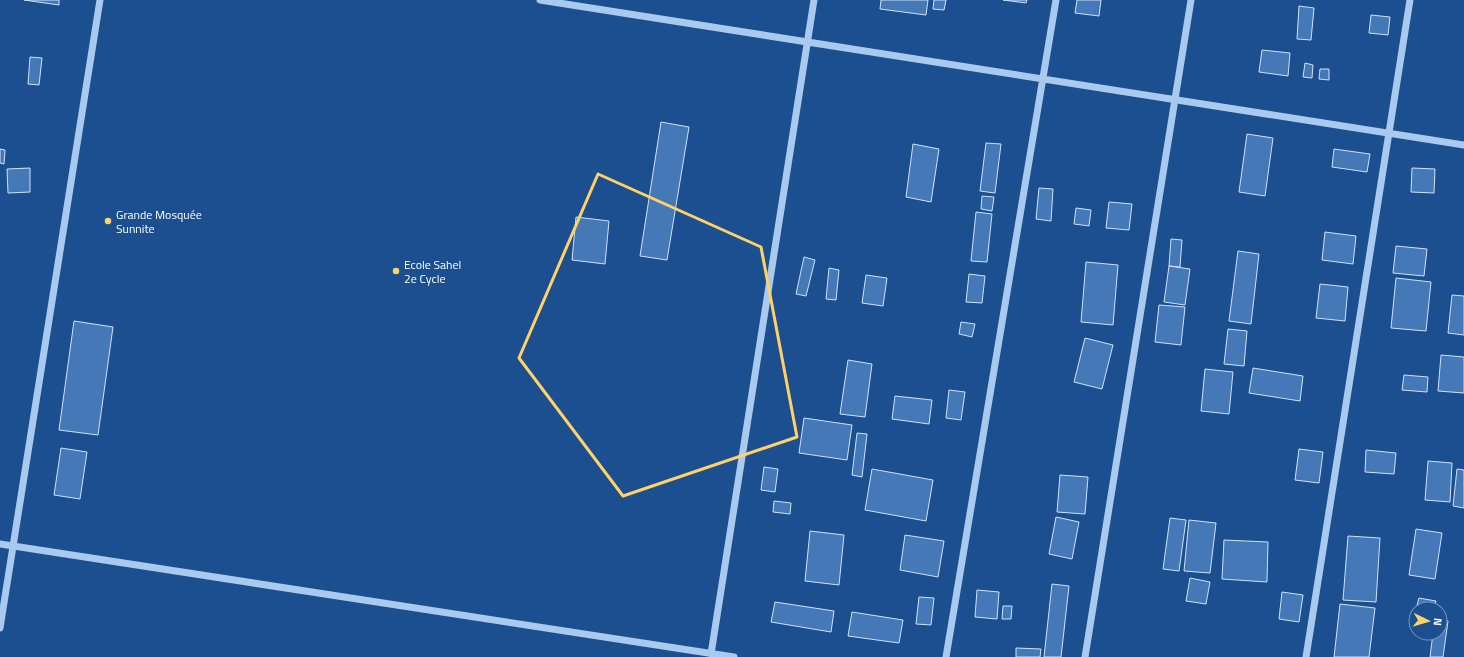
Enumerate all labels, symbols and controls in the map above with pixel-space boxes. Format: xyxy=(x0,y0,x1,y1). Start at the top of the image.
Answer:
place label: Grande Mosquée Sunnite xyxy=(116,205,202,238)
marker: Grande Mosquée Sunnite xyxy=(103,216,113,226)
place label: Ecole Sahel 2e Cycle xyxy=(404,255,461,288)
marker: Ecole Sahel 2e Cycle xyxy=(391,266,401,276)
north arrow xyxy=(1408,601,1448,641)
text: N xyxy=(1430,617,1446,626)

